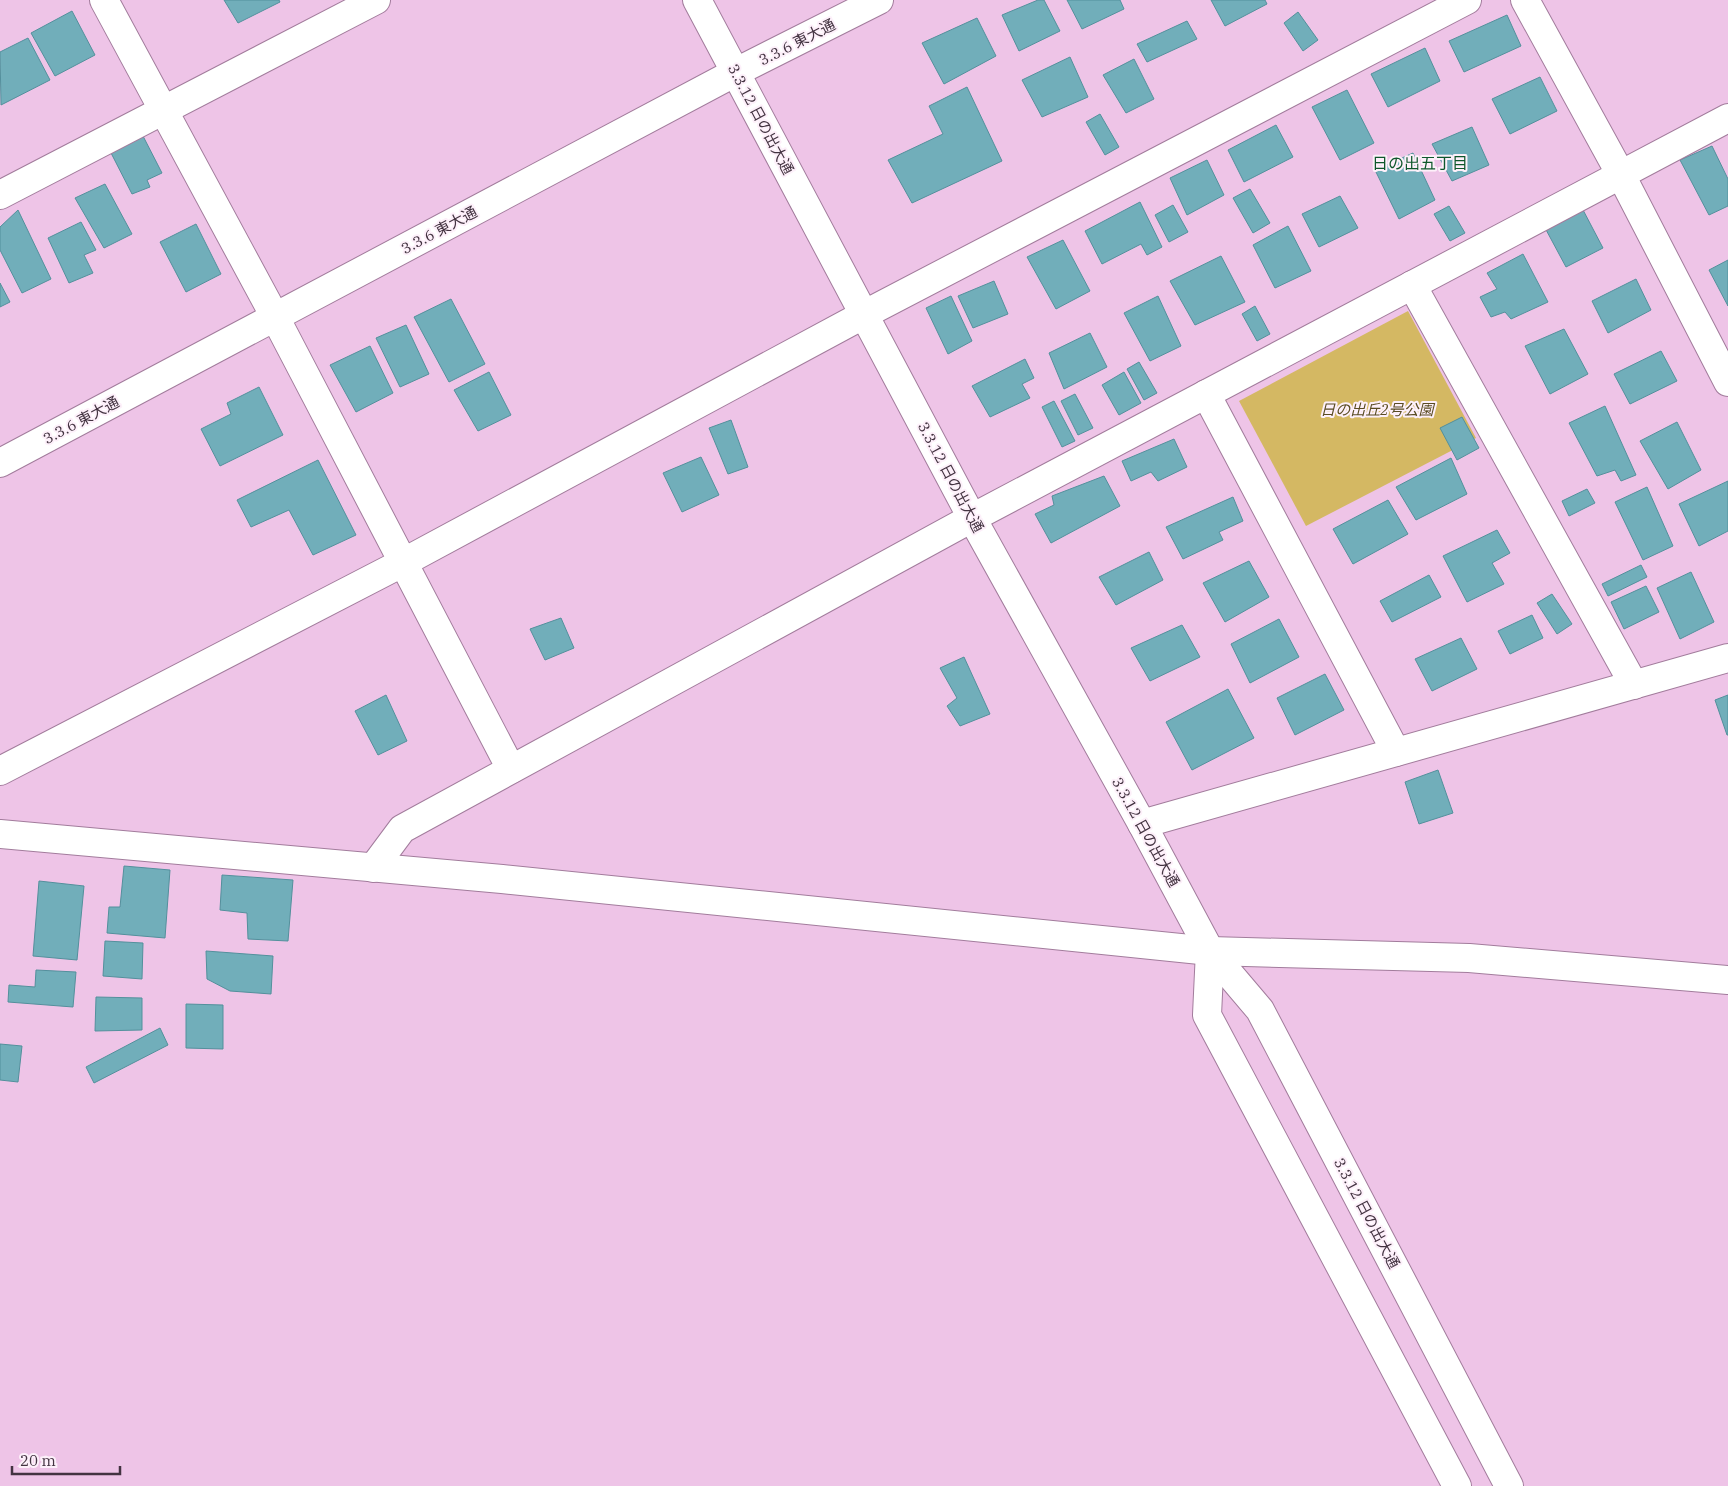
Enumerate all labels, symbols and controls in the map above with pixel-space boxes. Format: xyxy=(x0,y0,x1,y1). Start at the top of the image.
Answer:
street label: 3.3.6 東大通 xyxy=(755,15,839,69)
street label: 3.3.12 日の出大通 xyxy=(724,60,798,178)
district label: 日の出五丁目 xyxy=(1372,153,1468,173)
street label: 3.3.6 東大通 xyxy=(398,202,480,258)
street label: 3.3.6 東大通 xyxy=(40,392,122,448)
park label: 日の出丘2号公園 xyxy=(1320,400,1436,419)
street label: 3.3.12 日の出大通 xyxy=(914,418,988,536)
street label: 3.3.12 日の出大通 xyxy=(1108,774,1184,890)
street label: 3.3.12 日の出大通 xyxy=(1330,1154,1404,1272)
scale bar xyxy=(12,1444,120,1476)
text: 20 m xyxy=(20,1451,56,1470)

